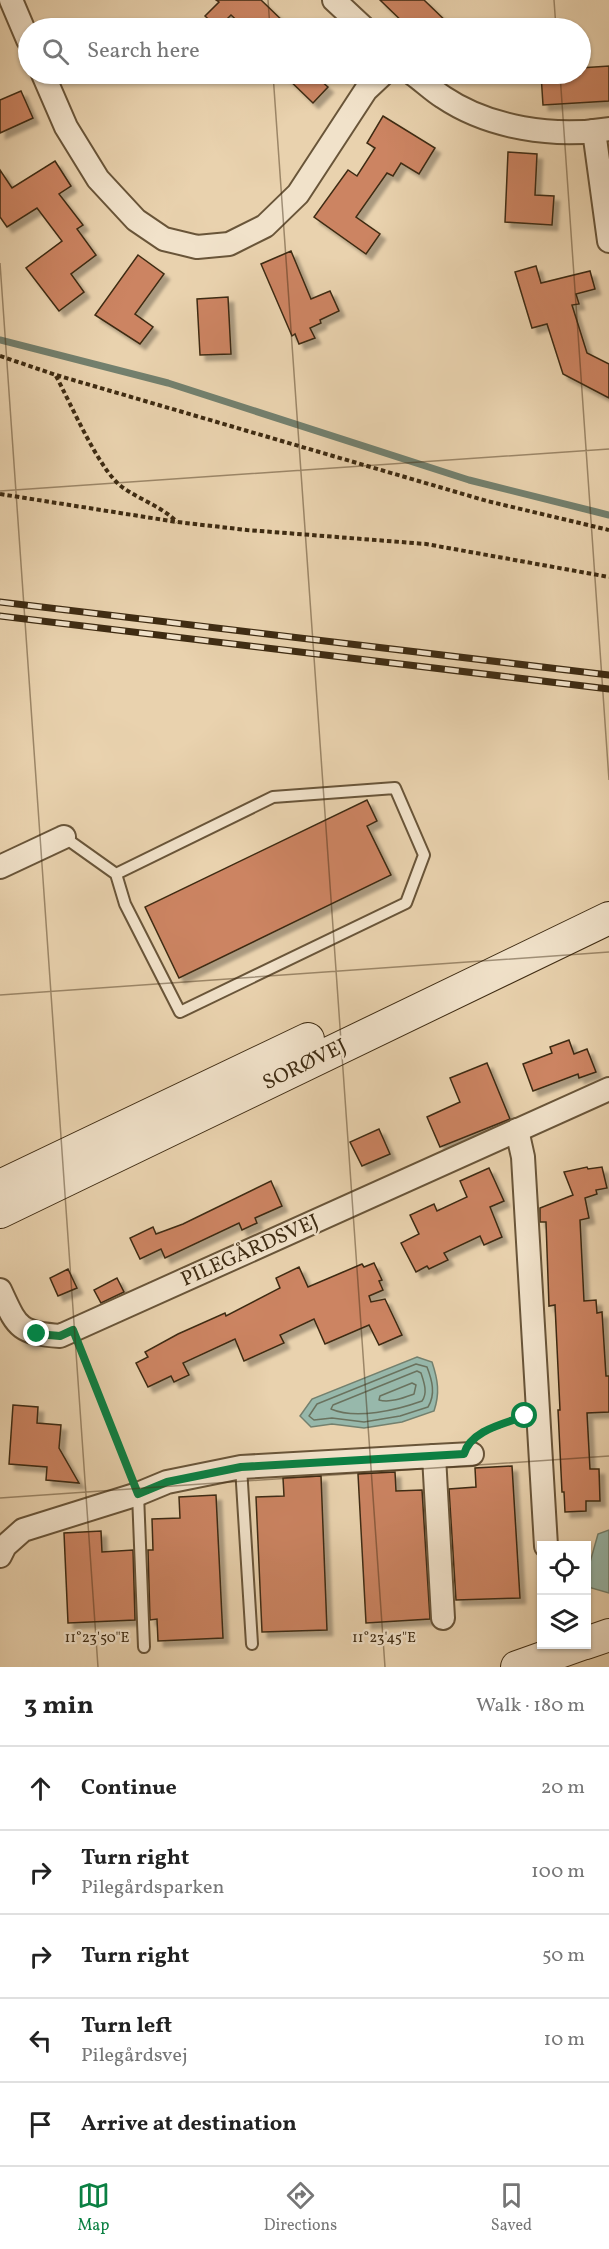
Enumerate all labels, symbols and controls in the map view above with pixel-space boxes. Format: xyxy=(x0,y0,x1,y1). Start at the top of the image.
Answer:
search box xyxy=(18,18,591,84)
icon: search xyxy=(39,35,72,68)
text: Search here xyxy=(87,36,200,67)
street label: SORØVEJ xyxy=(258,1032,352,1098)
street label: PILEGÅRDSVEJ xyxy=(176,1208,324,1294)
route end xyxy=(23,1320,49,1346)
route start xyxy=(511,1402,537,1428)
map controls xyxy=(537,1541,591,1649)
button: locate xyxy=(537,1541,591,1595)
button: layers xyxy=(537,1595,591,1649)
text: 11°23'50"E xyxy=(64,1628,130,1649)
text: 11°23'45"E xyxy=(352,1628,416,1649)
text: 3 min xyxy=(24,1688,94,1724)
text: Walk · 180 m xyxy=(476,1692,585,1720)
icon: ahead xyxy=(24,1772,57,1805)
text: Continue xyxy=(81,1773,177,1804)
text: 20 m xyxy=(541,1774,585,1802)
text: Turn right xyxy=(81,1843,189,1874)
icon: right xyxy=(24,1856,57,1889)
text: 100 m xyxy=(531,1858,585,1886)
text: Pilegårdsparken xyxy=(81,1874,224,1902)
icon: right xyxy=(24,1940,57,1973)
text: Turn right xyxy=(81,1941,189,1972)
text: 50 m xyxy=(542,1942,585,1970)
text: Turn left xyxy=(81,2011,172,2042)
icon: left xyxy=(24,2024,57,2057)
text: 10 m xyxy=(544,2026,585,2054)
text: Pilegårdsvej xyxy=(81,2042,188,2070)
icon: arrive xyxy=(24,2108,57,2141)
text: Arrive at destination xyxy=(81,2109,297,2140)
tab: Map xyxy=(77,2179,110,2237)
tab: Directions xyxy=(264,2179,337,2237)
tab: Saved xyxy=(491,2179,532,2237)

